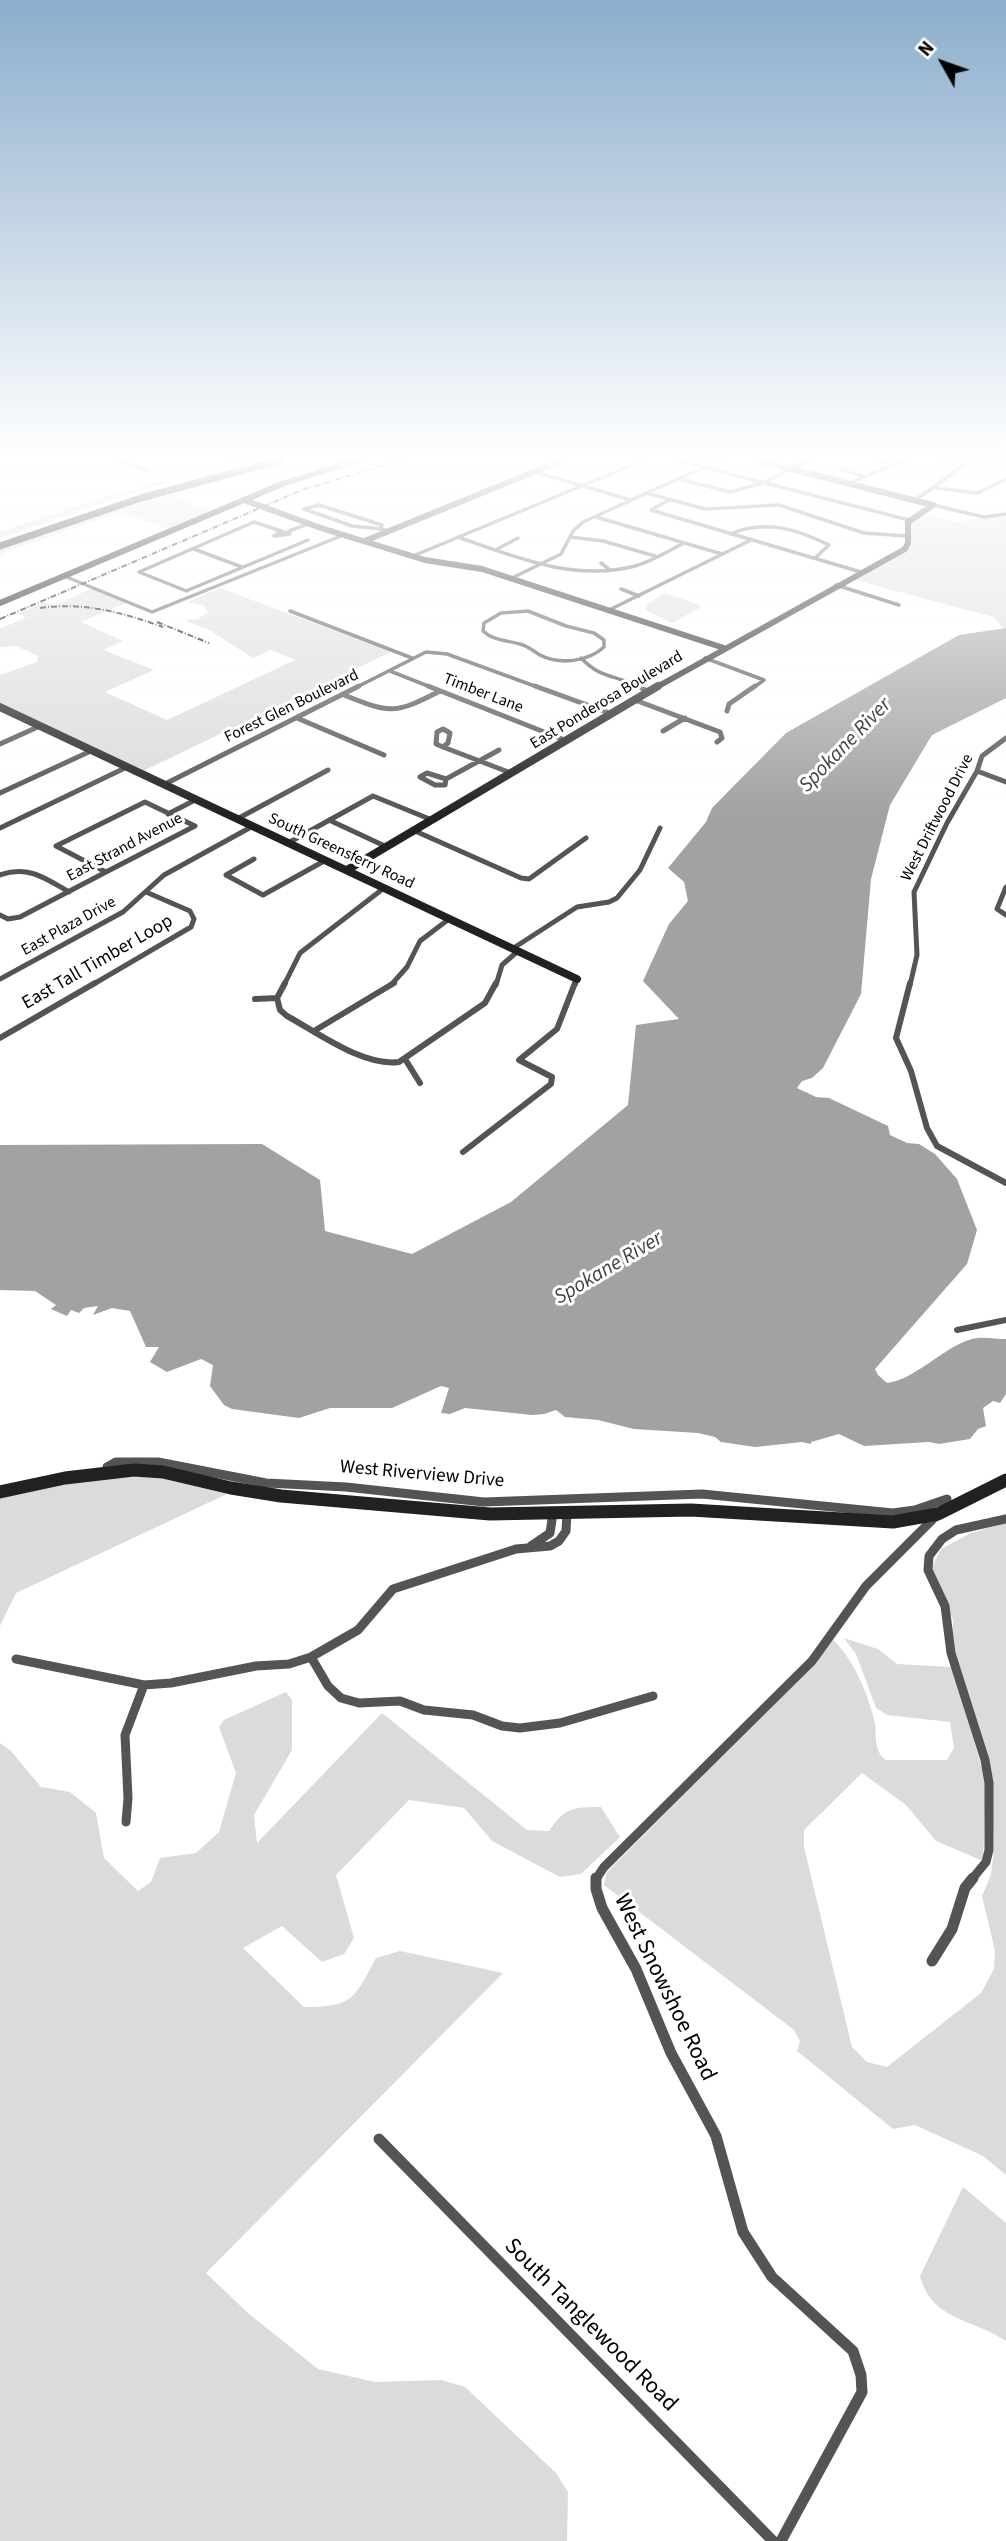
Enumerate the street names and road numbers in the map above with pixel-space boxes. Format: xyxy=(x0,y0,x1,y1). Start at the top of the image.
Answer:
street label: East Ponderosa Boulevard xyxy=(527,648,687,754)
street label: Forest Glen Boulevard xyxy=(222,666,362,748)
street label: Timber Lane xyxy=(440,670,526,718)
street label: West Driftwood Drive xyxy=(898,751,978,885)
street label: East Strand Avenue xyxy=(64,809,186,887)
street label: South Greensferry Road xyxy=(265,810,417,894)
street label: East Plaza Drive xyxy=(18,893,120,961)
street label: East Tall Timber Loop xyxy=(19,911,177,1015)
street label: West Riverview Drive xyxy=(339,1456,505,1494)
street label: West Snowshoe Road xyxy=(607,1890,721,2086)
street label: South Tanglewood Road xyxy=(497,2233,683,2419)

